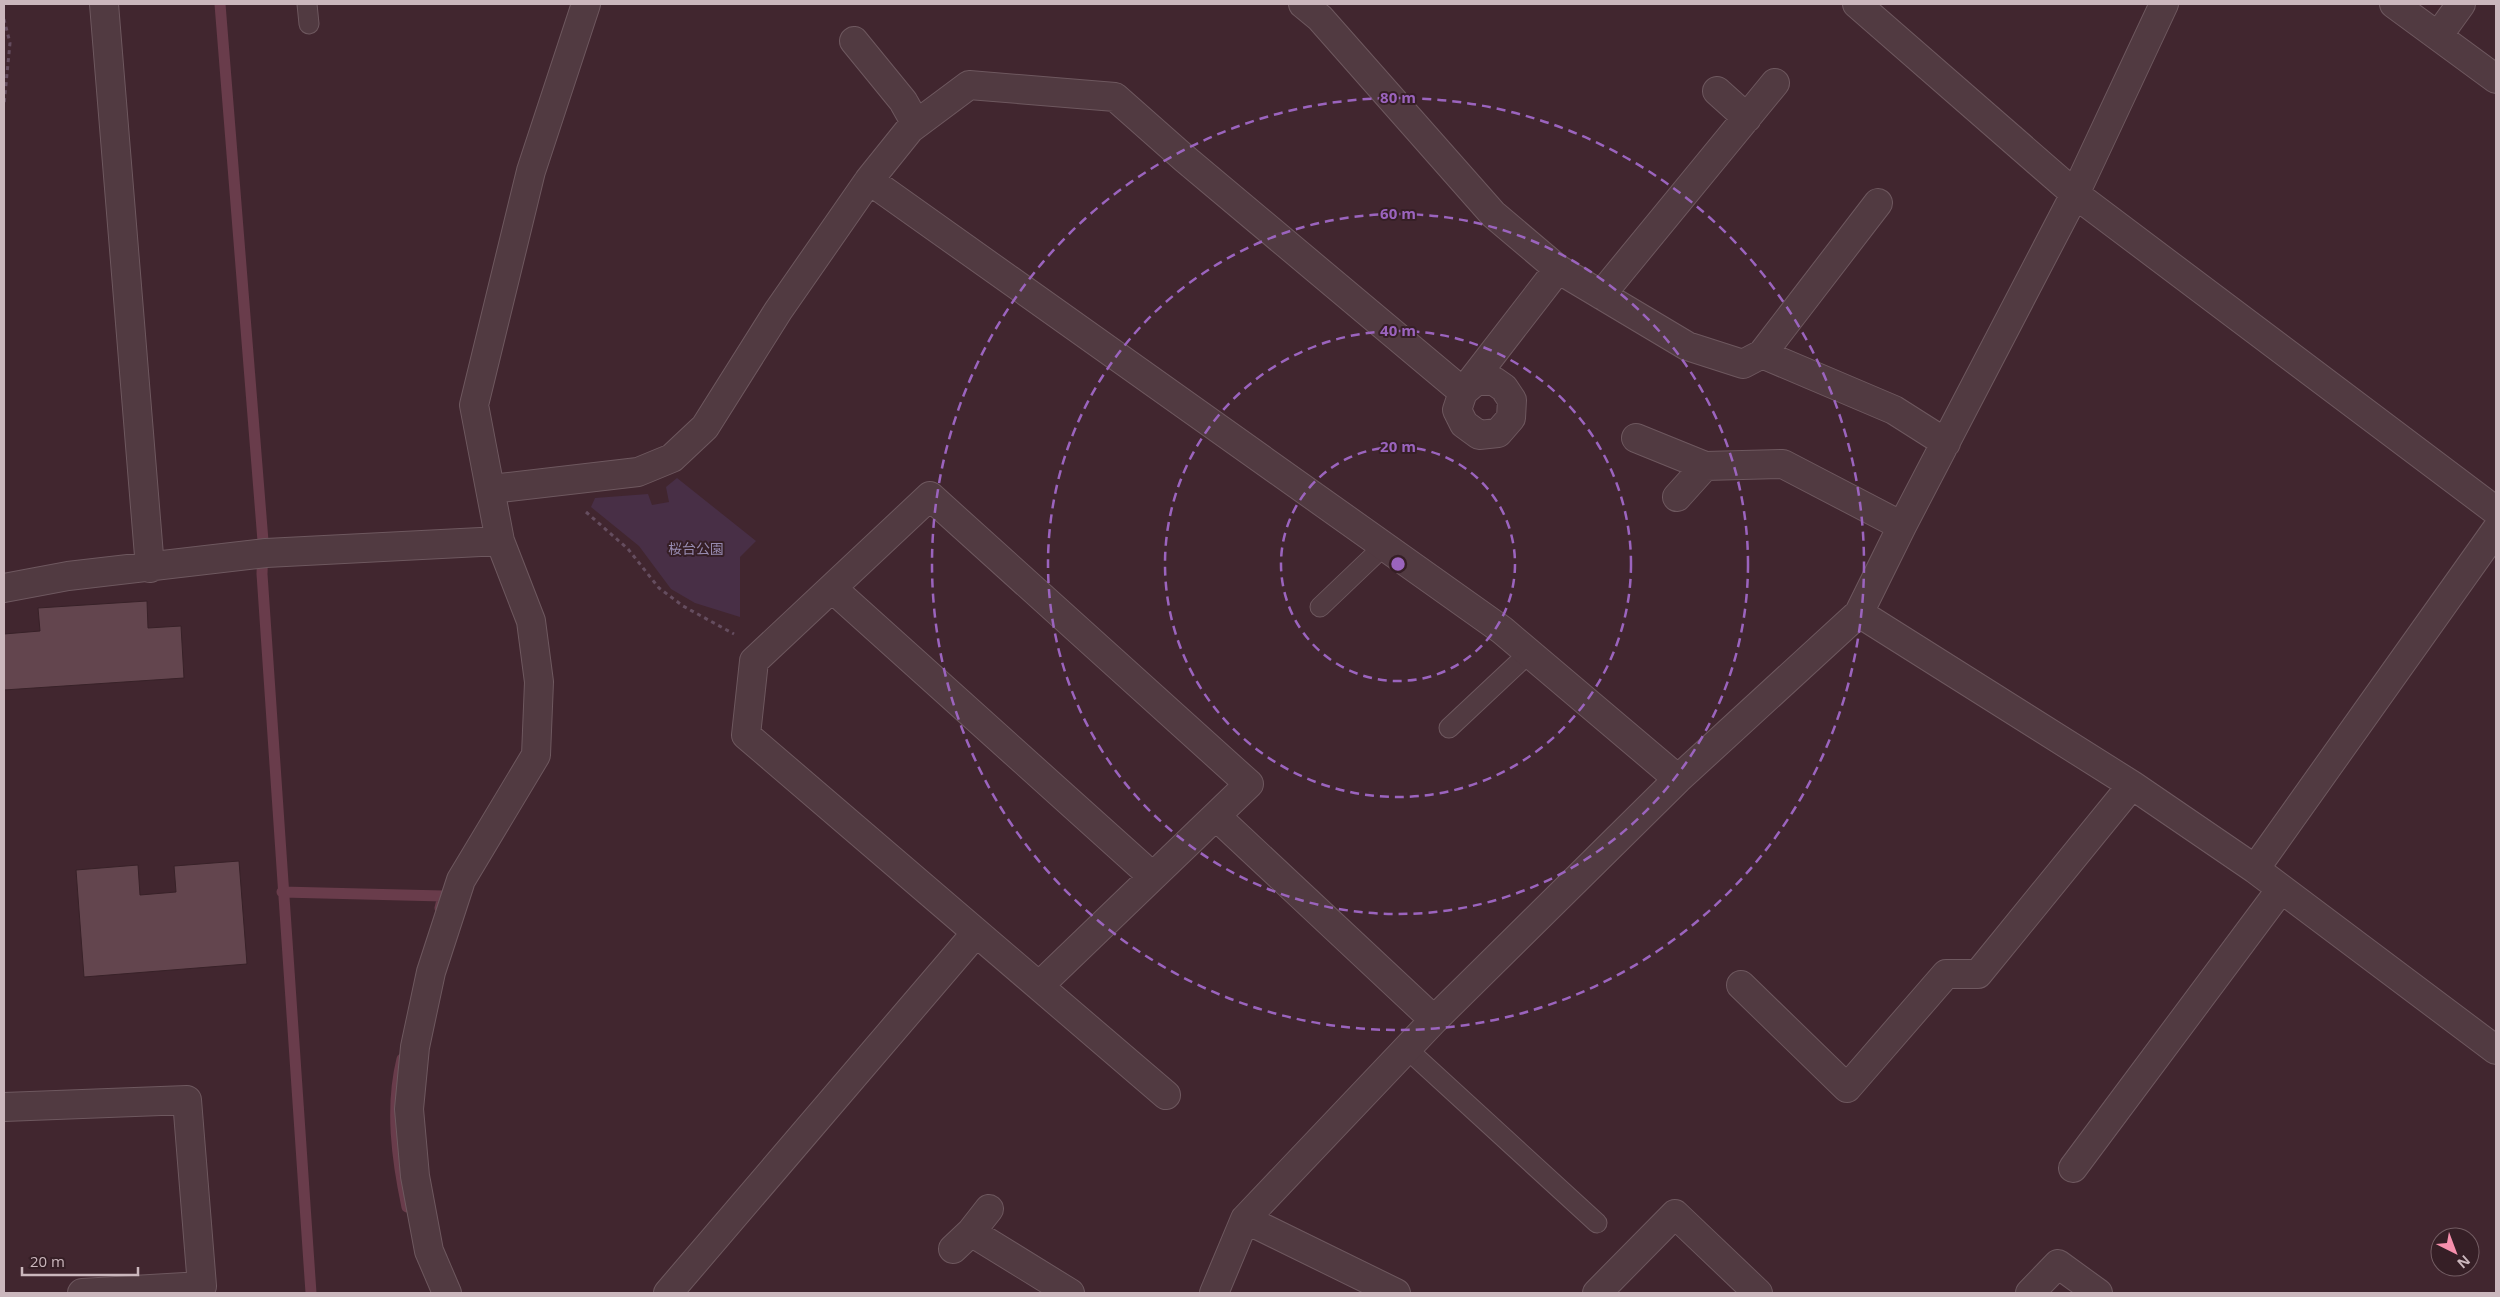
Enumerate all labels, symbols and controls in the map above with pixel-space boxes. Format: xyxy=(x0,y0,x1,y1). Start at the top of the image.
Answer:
text: 80 m xyxy=(1380,87,1416,107)
text: 60 m xyxy=(1380,203,1416,223)
text: 40 m xyxy=(1380,320,1416,340)
text: 20 m xyxy=(1380,436,1416,456)
park label: 桜台公園 xyxy=(668,539,724,558)
centre of rings xyxy=(1389,555,1407,573)
north arrow xyxy=(2430,1227,2480,1277)
scale bar xyxy=(22,1244,139,1276)
text: 20 m xyxy=(30,1251,65,1271)
text: N xyxy=(2453,1251,2475,1273)

